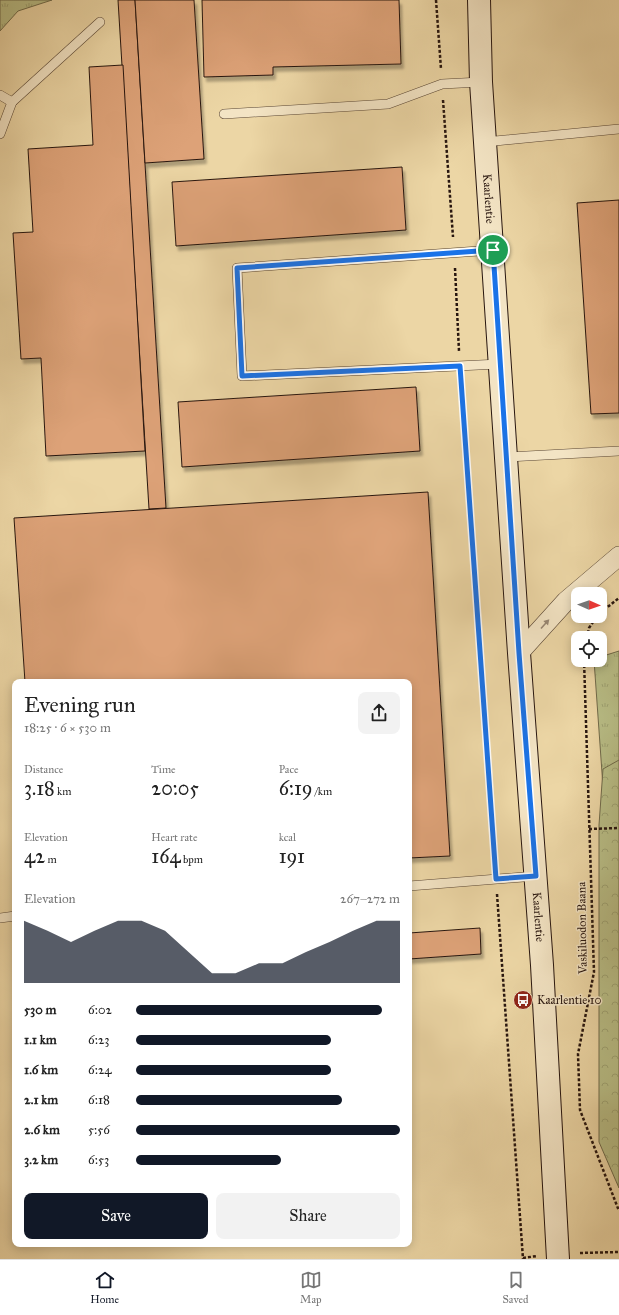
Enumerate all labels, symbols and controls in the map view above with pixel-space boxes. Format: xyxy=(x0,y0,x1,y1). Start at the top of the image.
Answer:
street label: Kaarlentie xyxy=(480,173,497,224)
pin xyxy=(476,233,510,267)
icon: arrive xyxy=(482,239,504,261)
north arrow xyxy=(571,587,607,623)
map controls xyxy=(571,587,607,667)
one-way arrow xyxy=(541,619,550,629)
button: locate xyxy=(571,631,607,667)
text: Evening run xyxy=(24,691,136,718)
button: share xyxy=(358,692,400,734)
text: 18:25 · 6 × 530 m xyxy=(24,720,111,736)
text: Distance xyxy=(24,763,63,776)
text: Time xyxy=(151,763,176,776)
text: Pace xyxy=(279,763,299,776)
text: 3.18 xyxy=(24,776,55,800)
text: 20:05 xyxy=(151,776,199,800)
text: 6:19 xyxy=(279,776,312,800)
text: km xyxy=(55,785,71,798)
text: /km xyxy=(312,785,332,798)
text: Elevation xyxy=(24,831,68,844)
text: Heart rate xyxy=(151,831,198,844)
text: kcal xyxy=(279,831,296,844)
text: 42 xyxy=(24,844,45,868)
text: 164 xyxy=(151,844,181,868)
text: 191 xyxy=(279,844,305,868)
text: m xyxy=(45,853,57,866)
text: bpm xyxy=(181,853,203,866)
street label: Vaskiluodon Baana xyxy=(574,881,590,975)
text: Elevation xyxy=(24,891,76,907)
text: 267–272 m xyxy=(340,891,400,907)
street label: Kaarlentie xyxy=(530,891,547,943)
bus stop icon: Kaarlentie 10 xyxy=(512,989,534,1011)
place label: Kaarlentie 10 xyxy=(537,993,601,1007)
text: 530 m xyxy=(24,1002,57,1018)
text: 6:02 xyxy=(88,1002,112,1018)
text: 1.1 km xyxy=(24,1032,57,1048)
text: 6:23 xyxy=(88,1032,110,1048)
text: 1.6 km xyxy=(24,1062,58,1078)
text: 6:24 xyxy=(88,1062,112,1078)
text: 2.1 km xyxy=(24,1092,58,1108)
text: 6:18 xyxy=(88,1092,110,1108)
text: 2.6 km xyxy=(24,1122,60,1138)
text: 5:56 xyxy=(88,1122,110,1138)
text: 3.2 km xyxy=(24,1152,58,1168)
text: 6:53 xyxy=(88,1152,109,1168)
button: Save xyxy=(24,1193,208,1239)
button: Share xyxy=(216,1193,400,1239)
tab: Home xyxy=(90,1269,119,1306)
tab: Map xyxy=(300,1269,322,1306)
tab: Saved xyxy=(503,1269,529,1306)

